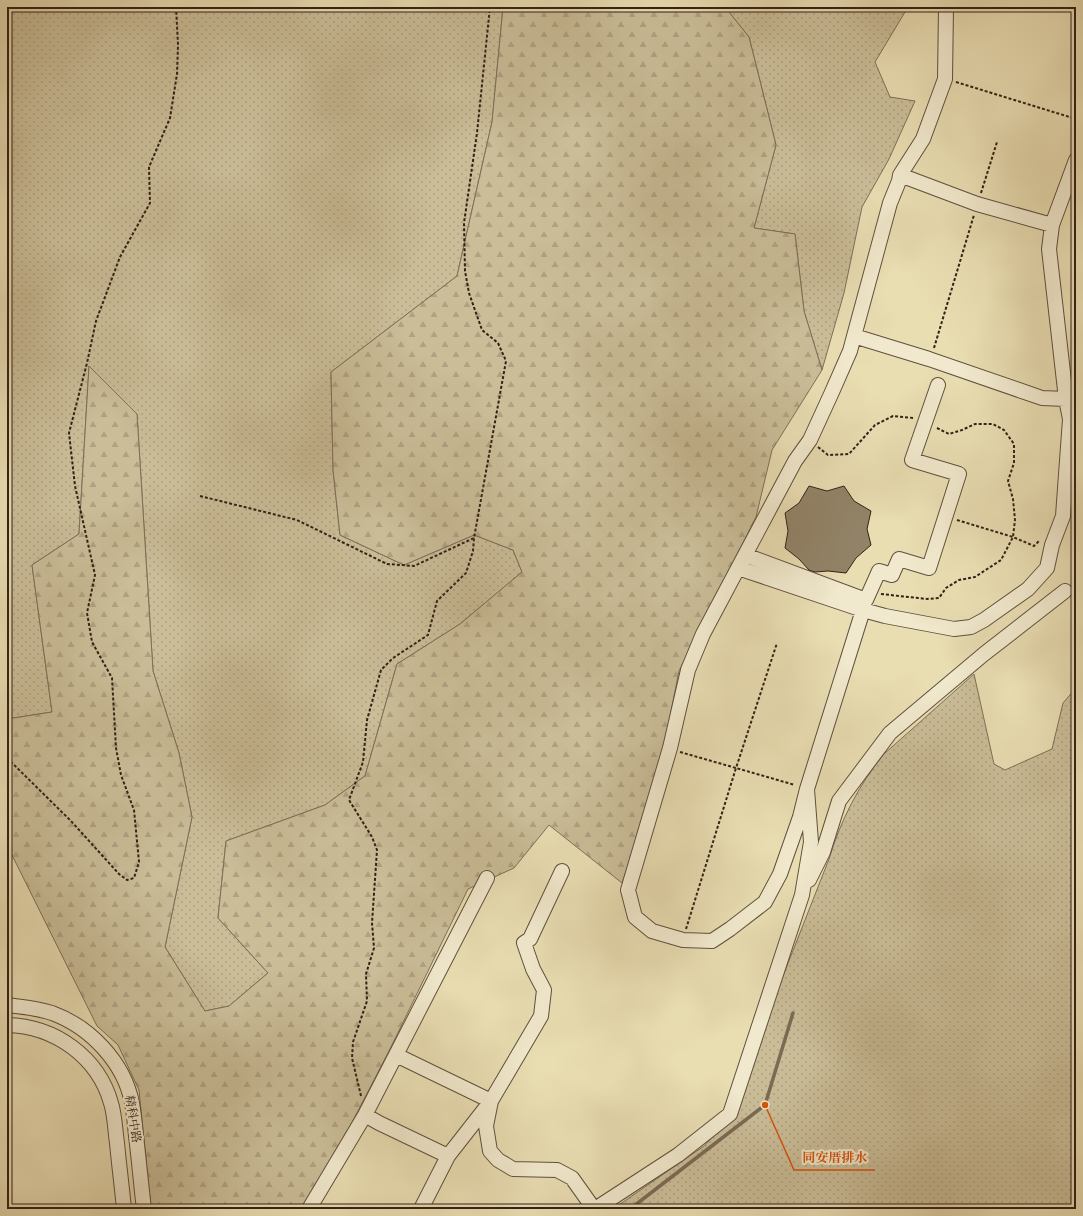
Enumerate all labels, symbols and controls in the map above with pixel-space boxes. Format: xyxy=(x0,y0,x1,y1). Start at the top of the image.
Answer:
street label: 精科中路 xyxy=(121,1094,145,1144)
callout: 同安厝排水 xyxy=(794,1145,875,1170)
text: 同安厝排水 xyxy=(802,1149,868,1167)

